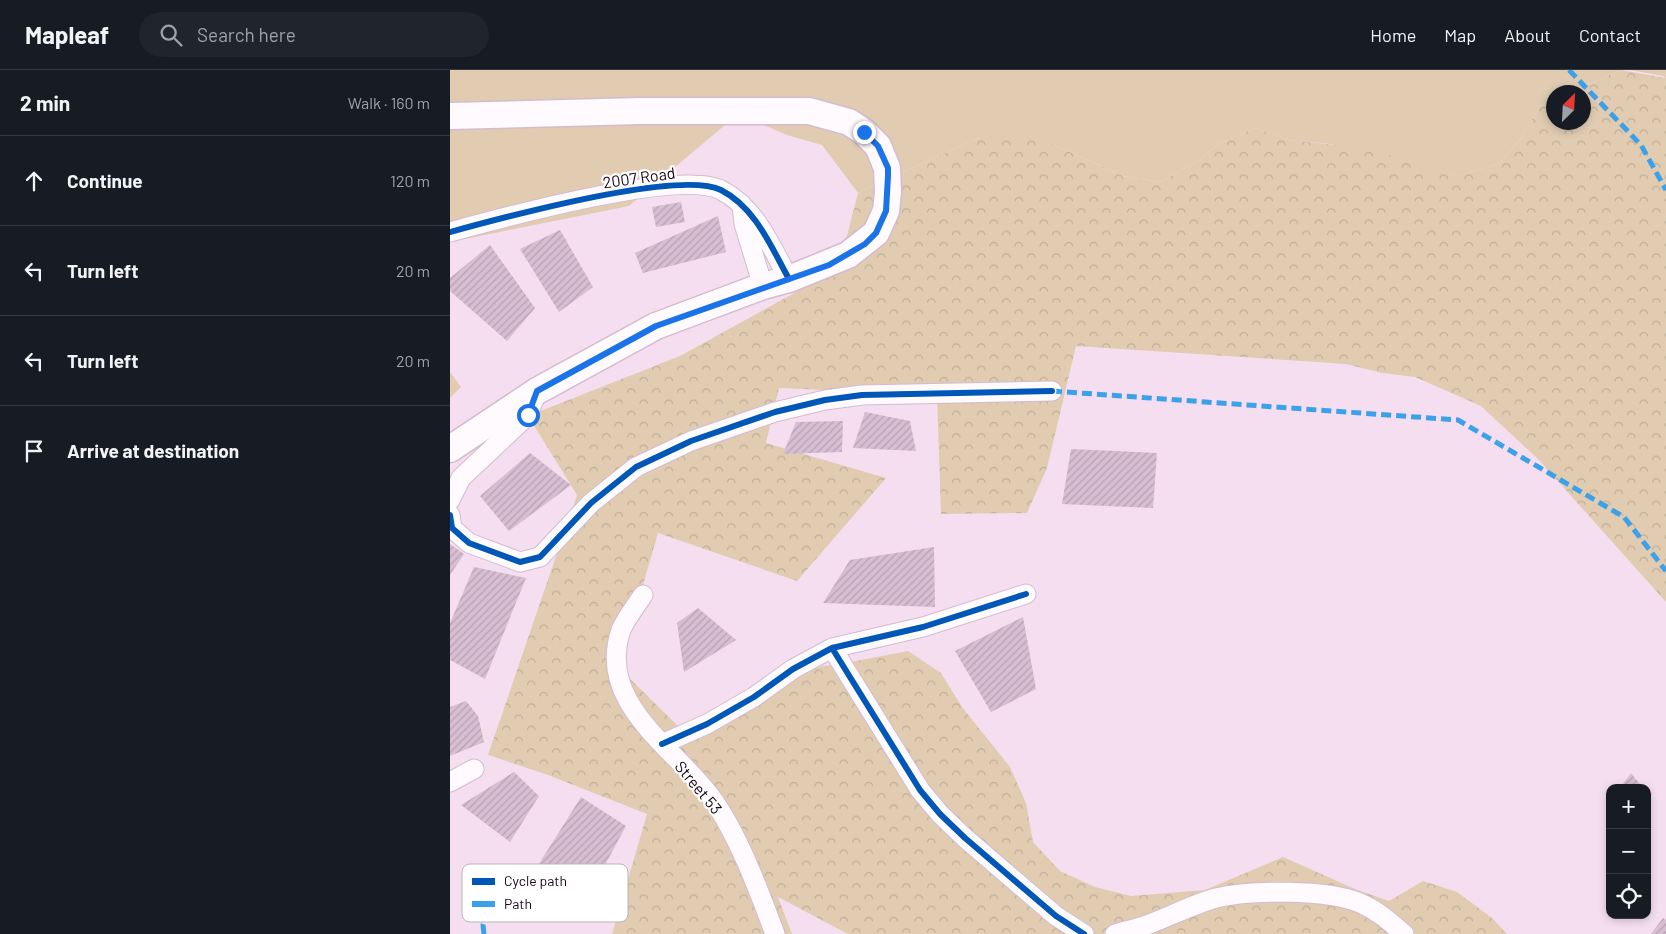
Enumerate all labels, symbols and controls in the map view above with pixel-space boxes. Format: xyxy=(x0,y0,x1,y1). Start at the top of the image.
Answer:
search box xyxy=(139,12,489,57)
text: Mapleaf xyxy=(25,20,109,49)
icon: search xyxy=(157,21,185,49)
text: Search here xyxy=(197,23,296,46)
text: Home xyxy=(1370,24,1416,46)
text: Map xyxy=(1444,24,1476,46)
text: About xyxy=(1504,24,1551,46)
text: Contact xyxy=(1579,24,1641,46)
north arrow xyxy=(1546,85,1591,130)
text: 2 min xyxy=(20,90,70,115)
text: Walk · 160 m xyxy=(348,93,430,112)
route end xyxy=(853,121,876,144)
street label: 2007 Road xyxy=(602,163,676,191)
icon: ahead xyxy=(20,167,48,195)
text: Continue xyxy=(67,169,143,192)
text: 120 m xyxy=(390,171,430,190)
icon: left xyxy=(20,257,48,285)
text: Turn left xyxy=(67,259,138,282)
text: 20 m xyxy=(396,261,430,280)
icon: left xyxy=(20,347,48,375)
text: Turn left xyxy=(67,349,138,372)
text: 20 m xyxy=(396,351,430,370)
route start xyxy=(517,404,540,427)
icon: arrive xyxy=(20,437,48,465)
text: Arrive at destination xyxy=(67,439,239,462)
street label: Street 53 xyxy=(671,757,727,817)
map controls xyxy=(1606,784,1651,919)
button: + xyxy=(1606,784,1651,829)
button: − xyxy=(1606,829,1651,874)
legend xyxy=(462,864,628,922)
text: Cycle path xyxy=(504,872,567,889)
button: locate xyxy=(1606,874,1651,919)
text: Path xyxy=(504,895,532,912)

